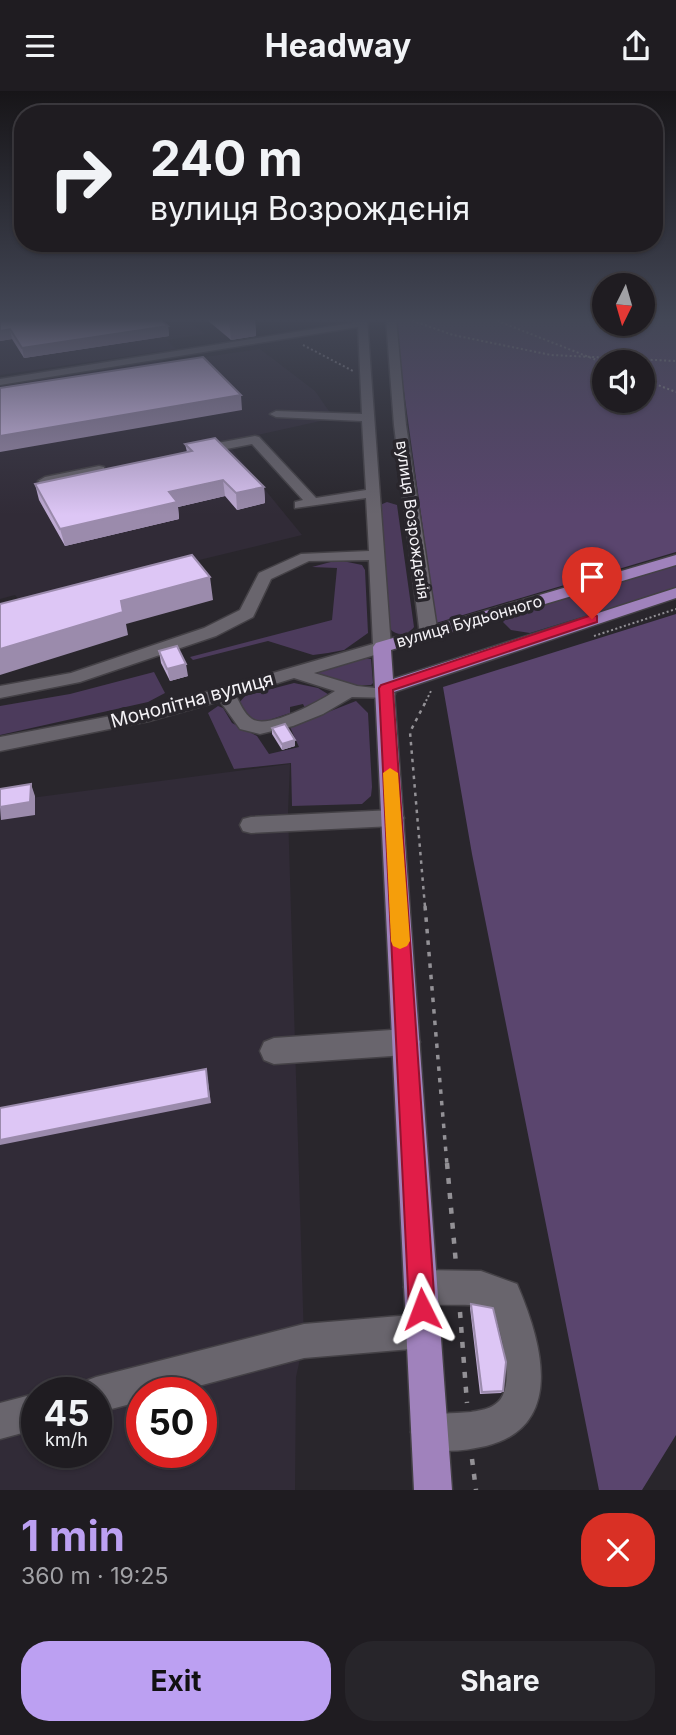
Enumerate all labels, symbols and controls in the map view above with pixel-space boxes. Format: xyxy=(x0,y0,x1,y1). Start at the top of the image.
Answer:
text: Headway xyxy=(265,26,411,65)
icon: menu xyxy=(21,27,59,65)
icon: share xyxy=(617,27,655,65)
text: 240 m xyxy=(150,129,303,188)
icon: right xyxy=(35,133,126,224)
text: вулиця Возрождєнія xyxy=(150,189,470,228)
north arrow xyxy=(592,273,654,336)
map controls xyxy=(592,273,655,413)
button: sound xyxy=(592,350,655,413)
street label: вулиця Возрождєнія xyxy=(392,439,434,601)
pin xyxy=(562,547,622,619)
icon: arrive xyxy=(573,558,611,596)
street label: вулиця Будьонного xyxy=(394,591,544,651)
street label: Монолітна вулиця xyxy=(108,667,276,733)
position arrow xyxy=(385,1272,459,1346)
speed limit sign: 50 xyxy=(126,1377,217,1468)
text: 45 xyxy=(43,1392,90,1434)
text: km/h xyxy=(45,1429,88,1450)
text: 1 min xyxy=(21,1510,125,1561)
button: close xyxy=(581,1513,655,1587)
text: 360 m · 19:25 xyxy=(21,1562,168,1590)
button: Exit xyxy=(21,1641,331,1721)
button: Share xyxy=(345,1641,655,1721)

